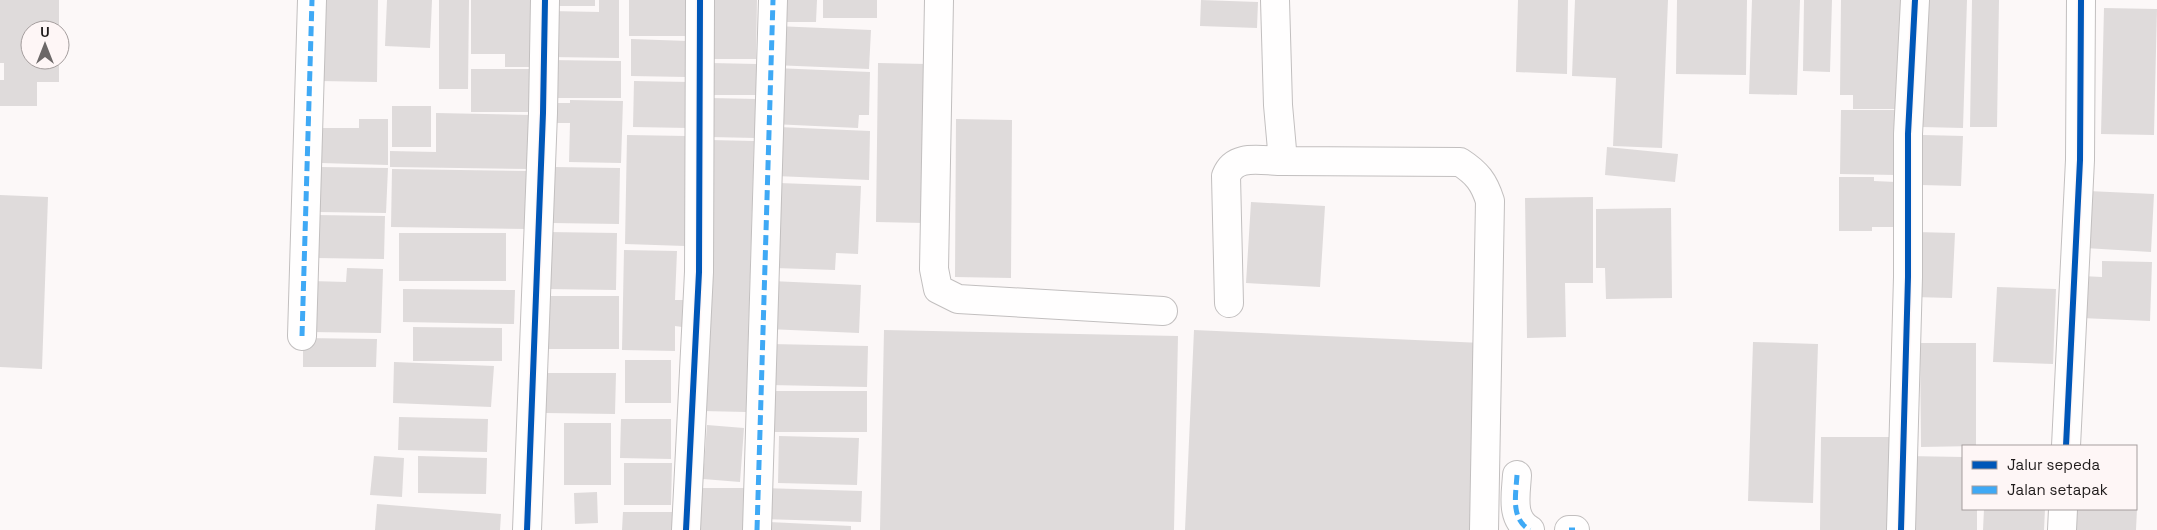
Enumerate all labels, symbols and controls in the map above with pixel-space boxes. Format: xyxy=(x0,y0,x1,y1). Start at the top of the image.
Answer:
north arrow xyxy=(20,20,70,70)
text: U xyxy=(40,23,50,41)
legend xyxy=(1962,445,2137,510)
text: Jalur sepeda xyxy=(2007,455,2101,474)
text: Jalan setapak xyxy=(2007,480,2108,499)

